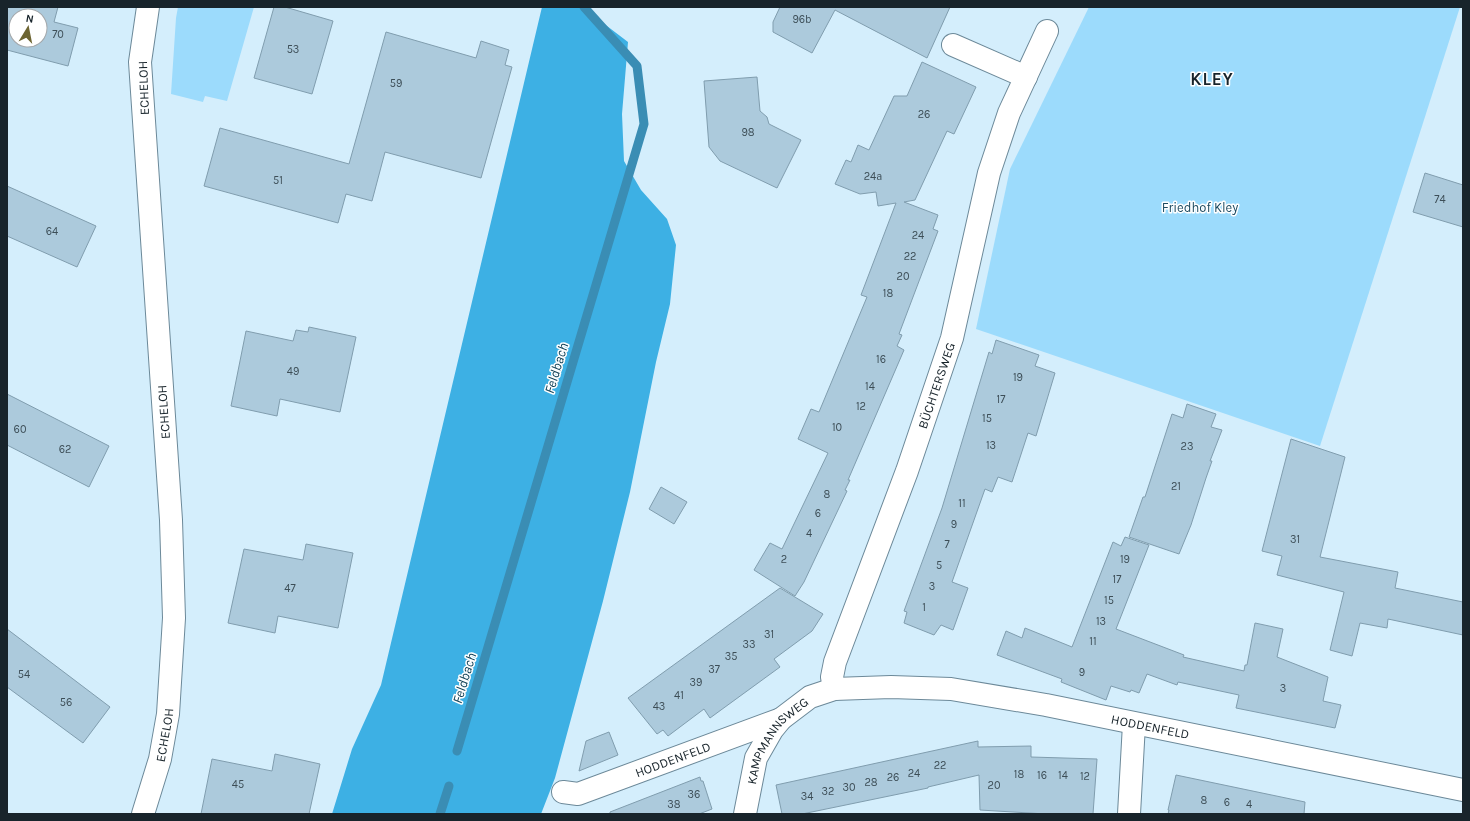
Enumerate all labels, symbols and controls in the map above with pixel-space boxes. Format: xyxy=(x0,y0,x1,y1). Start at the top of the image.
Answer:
north arrow xyxy=(8,8,48,48)
text: N xyxy=(25,12,35,26)
house number: 96b xyxy=(792,13,812,26)
house number: 70 xyxy=(52,28,64,41)
house number: 53 xyxy=(287,43,299,56)
street label: ECHELOH xyxy=(135,61,152,115)
district label: KLEY xyxy=(1190,69,1234,89)
house number: 59 xyxy=(390,77,402,90)
house number: 26 xyxy=(918,108,930,121)
house number: 98 xyxy=(741,126,755,139)
house number: 24a xyxy=(864,170,882,183)
house number: 51 xyxy=(273,174,283,187)
house number: 74 xyxy=(1434,193,1446,206)
park label: Friedhof Kley xyxy=(1162,200,1238,215)
house number: 64 xyxy=(46,225,58,238)
house number: 24 xyxy=(912,229,924,242)
house number: 22 xyxy=(904,250,916,263)
house number: 20 xyxy=(897,270,909,283)
house number: 18 xyxy=(883,287,893,300)
street label: BÜCHTERSWEG xyxy=(915,340,958,431)
water label: Feldbach xyxy=(541,341,572,396)
house number: 16 xyxy=(876,353,886,366)
house number: 49 xyxy=(287,365,299,378)
house number: 19 xyxy=(1013,371,1023,384)
house number: 14 xyxy=(865,380,875,393)
street label: ECHELOH xyxy=(154,384,173,440)
house number: 17 xyxy=(997,393,1005,406)
house number: 12 xyxy=(856,400,866,413)
house number: 15 xyxy=(982,412,992,425)
house number: 10 xyxy=(832,421,842,434)
house number: 60 xyxy=(14,423,26,436)
house number: 13 xyxy=(986,439,996,452)
house number: 23 xyxy=(1181,440,1193,453)
house number: 62 xyxy=(59,443,71,456)
house number: 21 xyxy=(1171,480,1181,493)
house number: 8 xyxy=(824,488,831,501)
house number: 11 xyxy=(958,497,966,510)
house number: 6 xyxy=(815,507,821,520)
house number: 9 xyxy=(951,518,957,531)
house number: 4 xyxy=(806,527,812,540)
house number: 31 xyxy=(1290,533,1300,546)
house number: 7 xyxy=(944,538,950,551)
house number: 2 xyxy=(781,553,787,566)
house number: 19 xyxy=(1120,553,1130,566)
house number: 5 xyxy=(936,559,942,572)
house number: 17 xyxy=(1113,573,1121,586)
house number: 3 xyxy=(929,580,935,593)
house number: 47 xyxy=(284,582,296,595)
house number: 15 xyxy=(1104,594,1114,607)
house number: 1 xyxy=(922,601,926,614)
house number: 13 xyxy=(1096,615,1106,628)
house number: 31 xyxy=(764,628,774,641)
house number: 11 xyxy=(1089,635,1097,648)
house number: 33 xyxy=(743,638,756,651)
house number: 35 xyxy=(725,650,737,663)
water label: Feldbach xyxy=(449,651,480,706)
house number: 37 xyxy=(708,663,720,676)
house number: 9 xyxy=(1079,666,1085,679)
house number: 54 xyxy=(18,668,30,681)
house number: 39 xyxy=(690,676,702,689)
house number: 3 xyxy=(1280,682,1286,695)
house number: 41 xyxy=(674,689,684,702)
street label: KAMPMANNSWEG xyxy=(744,694,811,786)
house number: 56 xyxy=(60,696,72,709)
house number: 43 xyxy=(653,700,665,713)
street label: ECHELOH xyxy=(153,708,176,763)
street label: HODDENFELD xyxy=(1110,711,1190,742)
street label: HODDENFELD xyxy=(633,739,713,780)
house number: 22 xyxy=(934,759,946,772)
house number: 24 xyxy=(908,767,920,780)
house number: 18 xyxy=(1014,768,1024,781)
house number: 16 xyxy=(1037,769,1047,782)
house number: 14 xyxy=(1058,769,1068,782)
house number: 12 xyxy=(1080,770,1090,783)
house number: 26 xyxy=(887,771,899,784)
house number: 28 xyxy=(864,776,878,789)
house number: 45 xyxy=(232,778,244,791)
house number: 20 xyxy=(988,779,1000,792)
house number: 30 xyxy=(842,781,856,794)
house number: 32 xyxy=(822,785,834,798)
house number: 36 xyxy=(688,788,700,801)
house number: 34 xyxy=(801,790,813,803)
house number: 8 xyxy=(1201,794,1208,807)
house number: 6 xyxy=(1224,796,1230,809)
house number: 38 xyxy=(667,798,681,811)
house number: 4 xyxy=(1246,798,1252,811)

